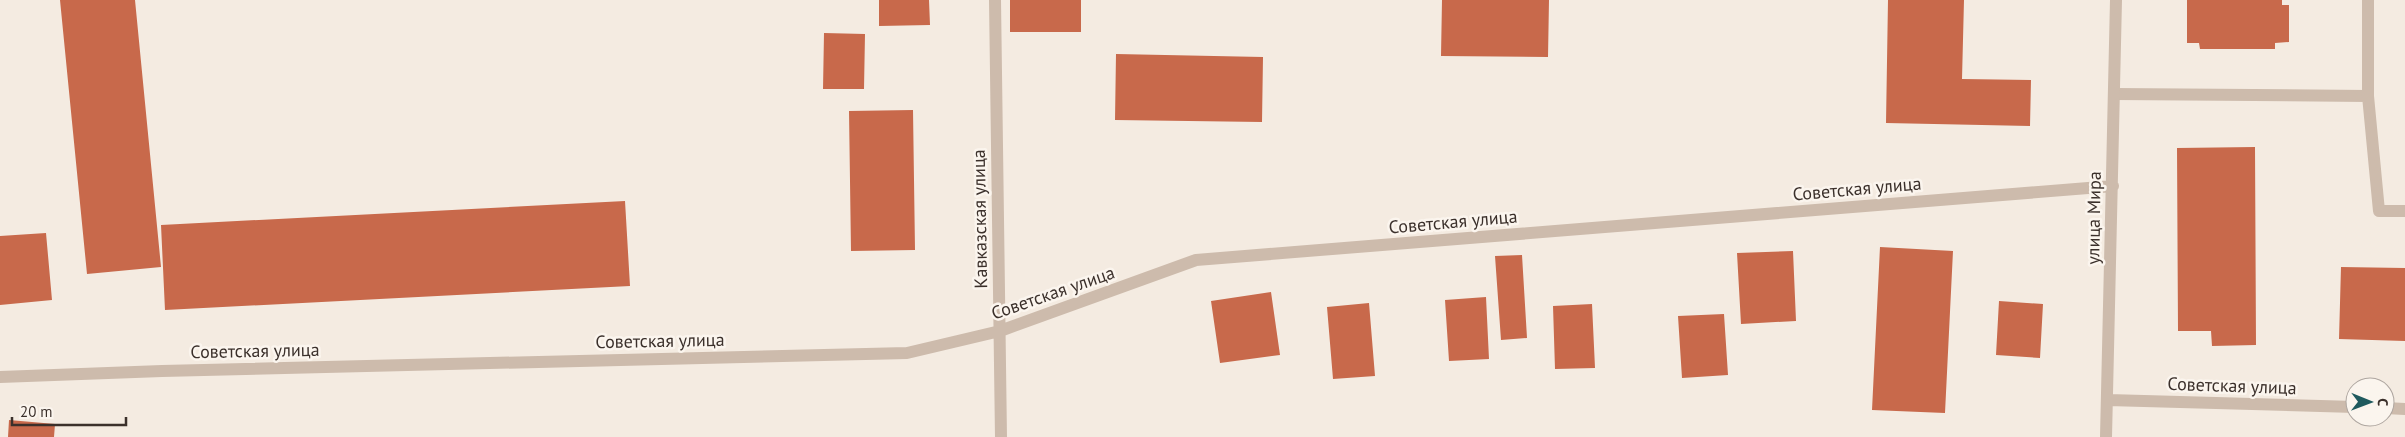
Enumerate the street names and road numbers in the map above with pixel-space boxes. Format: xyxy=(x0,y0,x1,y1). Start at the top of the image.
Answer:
street label: Кавказская улица xyxy=(967,149,992,289)
street label: Советская улица xyxy=(1792,171,1922,206)
street label: улица Мира xyxy=(2081,171,2106,265)
street label: Советская улица xyxy=(1388,204,1518,239)
street label: Советская улица xyxy=(988,261,1118,324)
street label: Советская улица xyxy=(595,328,725,353)
street label: Советская улица xyxy=(190,338,320,363)
street label: Советская улица xyxy=(2167,372,2297,399)

